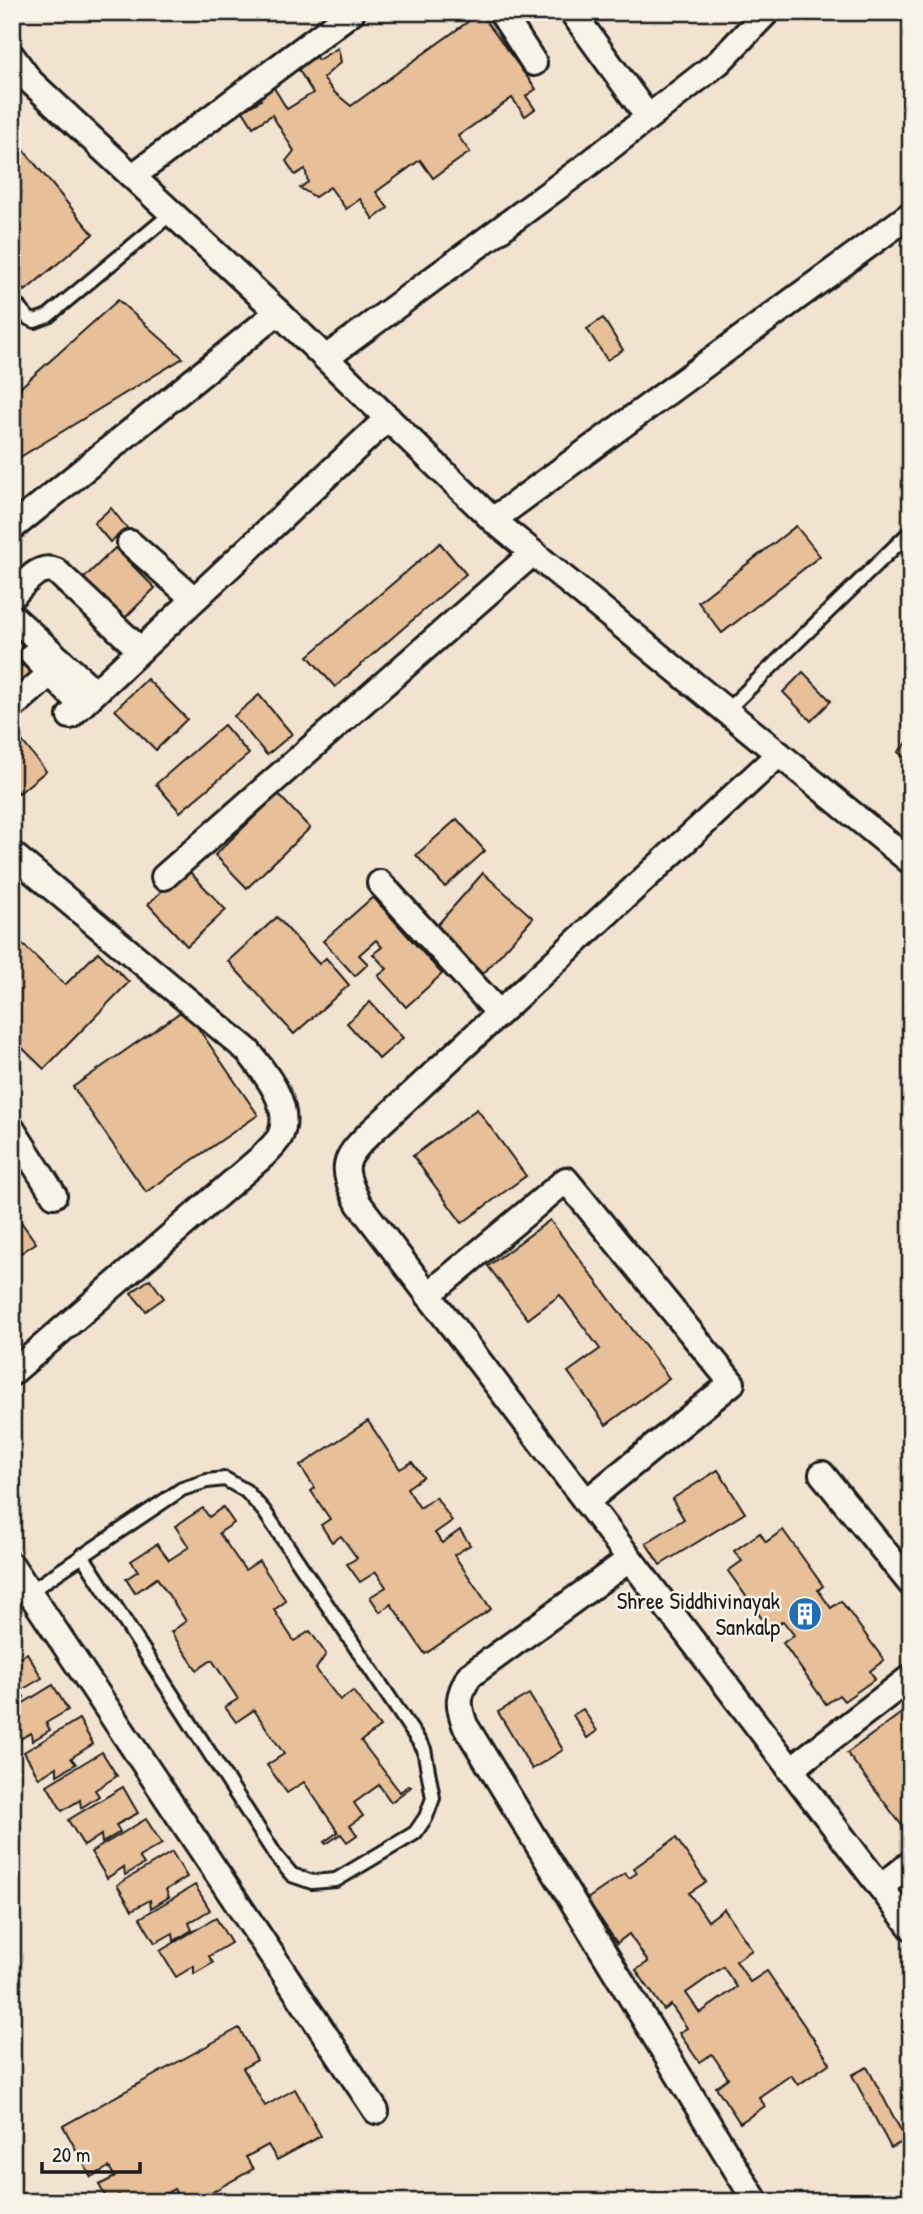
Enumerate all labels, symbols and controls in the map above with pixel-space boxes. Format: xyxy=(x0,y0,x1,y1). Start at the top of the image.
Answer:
place label: Shree Siddhivinayak Sankalp xyxy=(617,1585,780,1642)
building icon: Shree Siddhivinayak Sankalp xyxy=(786,1595,824,1633)
scale bar xyxy=(42,2130,140,2174)
text: 20 m xyxy=(52,2140,90,2169)

